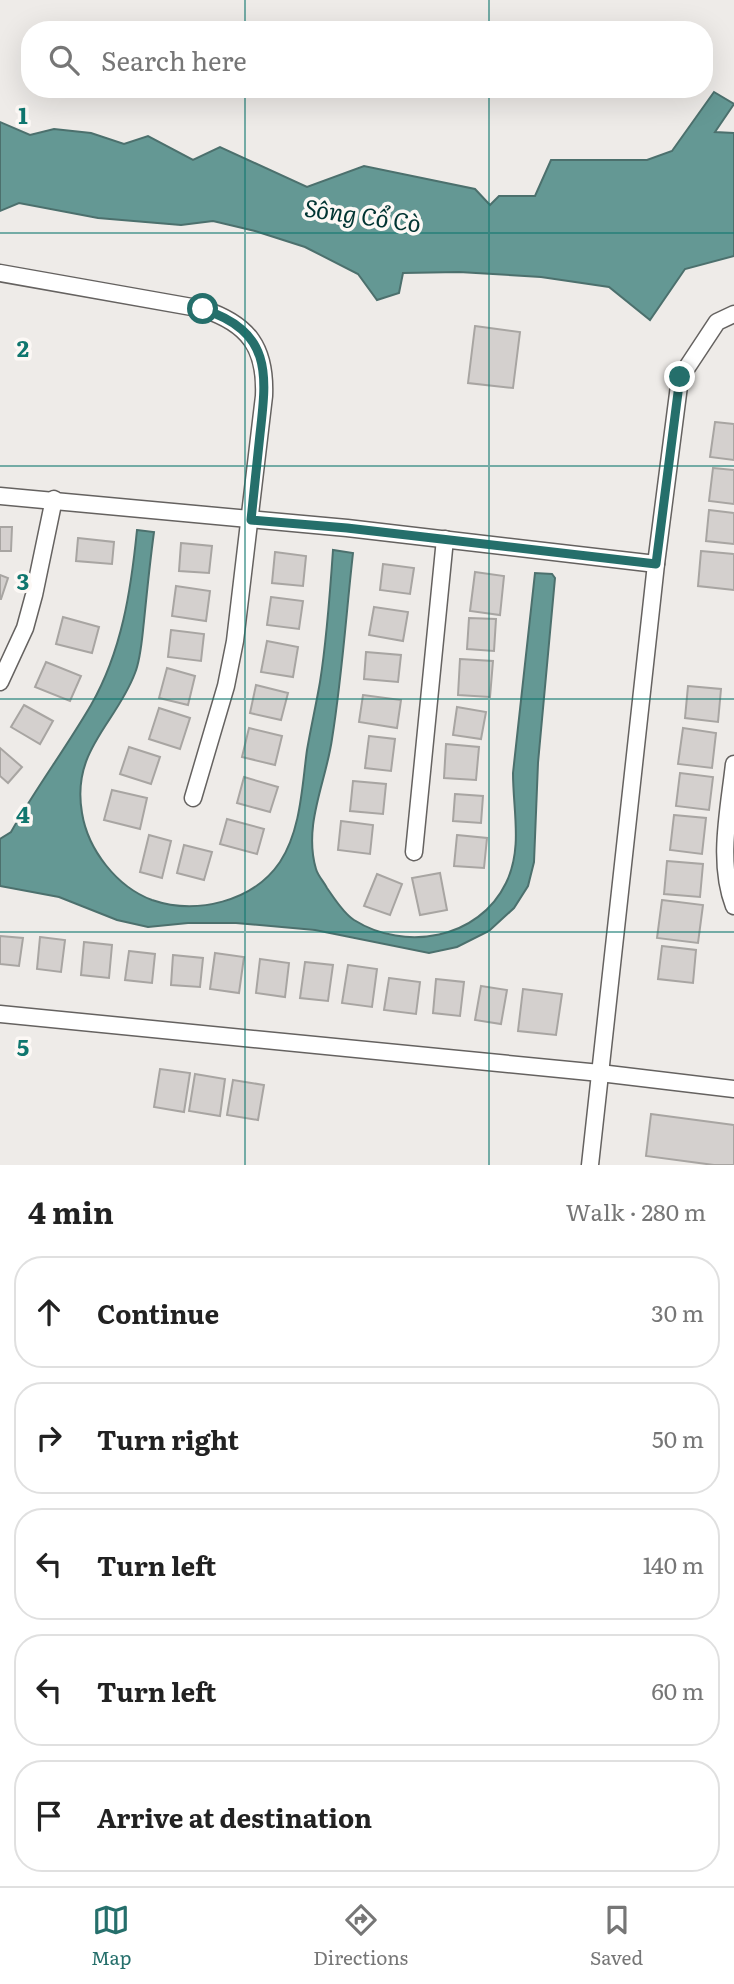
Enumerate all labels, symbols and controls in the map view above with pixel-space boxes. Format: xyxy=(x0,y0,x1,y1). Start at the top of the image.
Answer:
search box xyxy=(21,21,713,98)
text: Search here xyxy=(101,40,247,79)
icon: search xyxy=(45,41,83,79)
text: 1 xyxy=(18,97,28,131)
water label: Sông Cổ Cò xyxy=(303,189,423,239)
route start xyxy=(187,293,218,324)
text: 2 xyxy=(17,330,29,364)
route end xyxy=(664,361,695,392)
text: 3 xyxy=(17,563,29,597)
text: 4 xyxy=(16,796,30,830)
text: 5 xyxy=(17,1029,29,1063)
text: 4 min xyxy=(28,1189,114,1233)
text: Walk · 280 m xyxy=(566,1194,706,1228)
icon: ahead xyxy=(30,1293,68,1331)
text: Continue xyxy=(97,1293,219,1332)
text: 30 m xyxy=(651,1295,704,1329)
icon: right xyxy=(30,1419,68,1457)
text: Turn right xyxy=(97,1419,239,1458)
text: 50 m xyxy=(652,1421,704,1455)
icon: left xyxy=(30,1545,68,1583)
text: Turn left xyxy=(97,1545,216,1584)
text: 140 m xyxy=(643,1547,704,1581)
icon: left xyxy=(30,1671,68,1709)
text: Turn left xyxy=(97,1671,216,1710)
text: 60 m xyxy=(651,1673,704,1707)
icon: arrive xyxy=(30,1797,68,1835)
text: Arrive at destination xyxy=(97,1797,372,1836)
tab: Map xyxy=(91,1901,131,1971)
tab: Directions xyxy=(313,1901,408,1971)
tab: Saved xyxy=(590,1901,643,1971)

